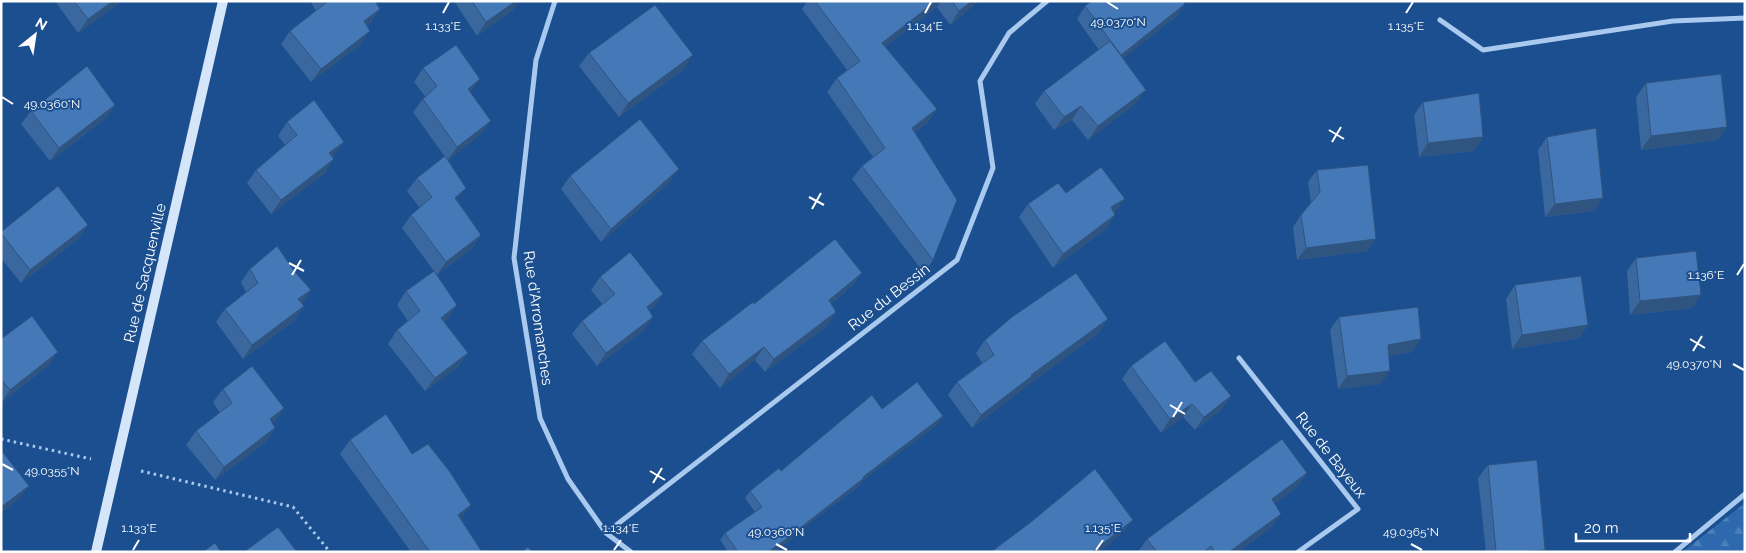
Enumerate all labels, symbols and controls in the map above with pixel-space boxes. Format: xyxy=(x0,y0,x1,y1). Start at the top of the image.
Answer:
north arrow xyxy=(10,10,60,60)
text: N xyxy=(33,14,50,33)
text: 49.0370°N xyxy=(1090,15,1146,29)
text: 1.133°E xyxy=(425,19,461,33)
text: 1.134°E xyxy=(907,19,943,33)
text: 1.135°E xyxy=(1388,19,1424,33)
text: 49.0360°N xyxy=(24,97,80,111)
street label: Rue de Sacquenville xyxy=(120,201,170,344)
street label: Rue d'Arromanches xyxy=(520,250,556,386)
street label: Rue du Bessin xyxy=(845,260,933,334)
text: 1.136°E xyxy=(1688,268,1724,282)
text: 49.0370°N xyxy=(1666,357,1722,371)
street label: Rue de Bayeux xyxy=(1292,408,1370,502)
text: 49.0355°N xyxy=(24,464,80,478)
scale bar xyxy=(1576,510,1690,542)
text: 20 m xyxy=(1584,519,1619,537)
text: 1.133°E xyxy=(121,521,157,535)
text: 1.134°E xyxy=(603,521,639,535)
text: 1.135°E xyxy=(1085,521,1121,535)
text: 49.0360°N xyxy=(748,525,804,539)
text: 49.0365°N xyxy=(1383,525,1439,539)

